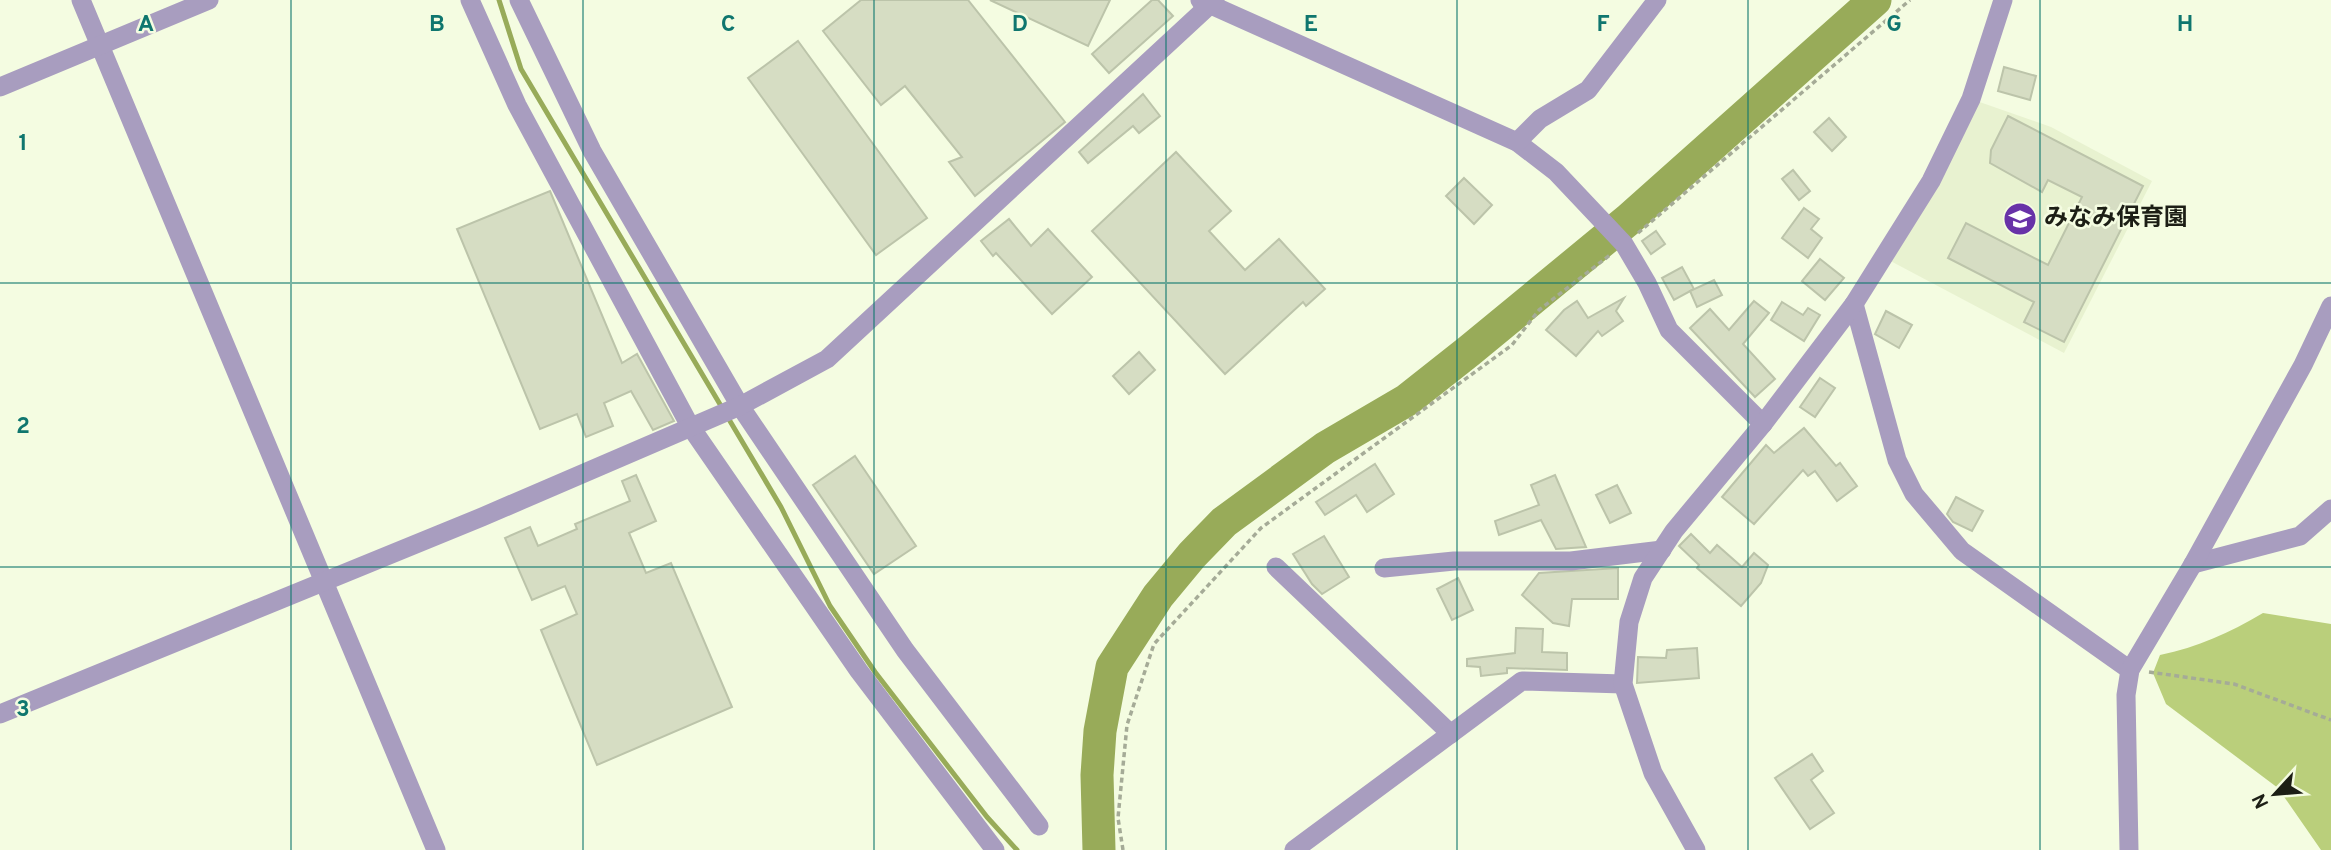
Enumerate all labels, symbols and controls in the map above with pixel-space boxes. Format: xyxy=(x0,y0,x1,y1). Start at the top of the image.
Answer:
text: A xyxy=(138,11,154,40)
text: B xyxy=(429,11,445,40)
text: C xyxy=(721,11,735,40)
text: D xyxy=(1012,11,1028,40)
text: E xyxy=(1304,11,1318,40)
text: F xyxy=(1596,11,1610,40)
text: G xyxy=(1886,11,1902,40)
text: H xyxy=(2177,11,2193,40)
text: 1 xyxy=(18,130,28,159)
school or university icon: みなみ保育園 xyxy=(2001,200,2039,238)
place label: みなみ保育園 xyxy=(2044,204,2188,234)
text: 2 xyxy=(16,413,30,442)
text: 3 xyxy=(16,696,30,725)
north arrow xyxy=(2240,759,2310,829)
text: N xyxy=(2248,789,2275,812)

